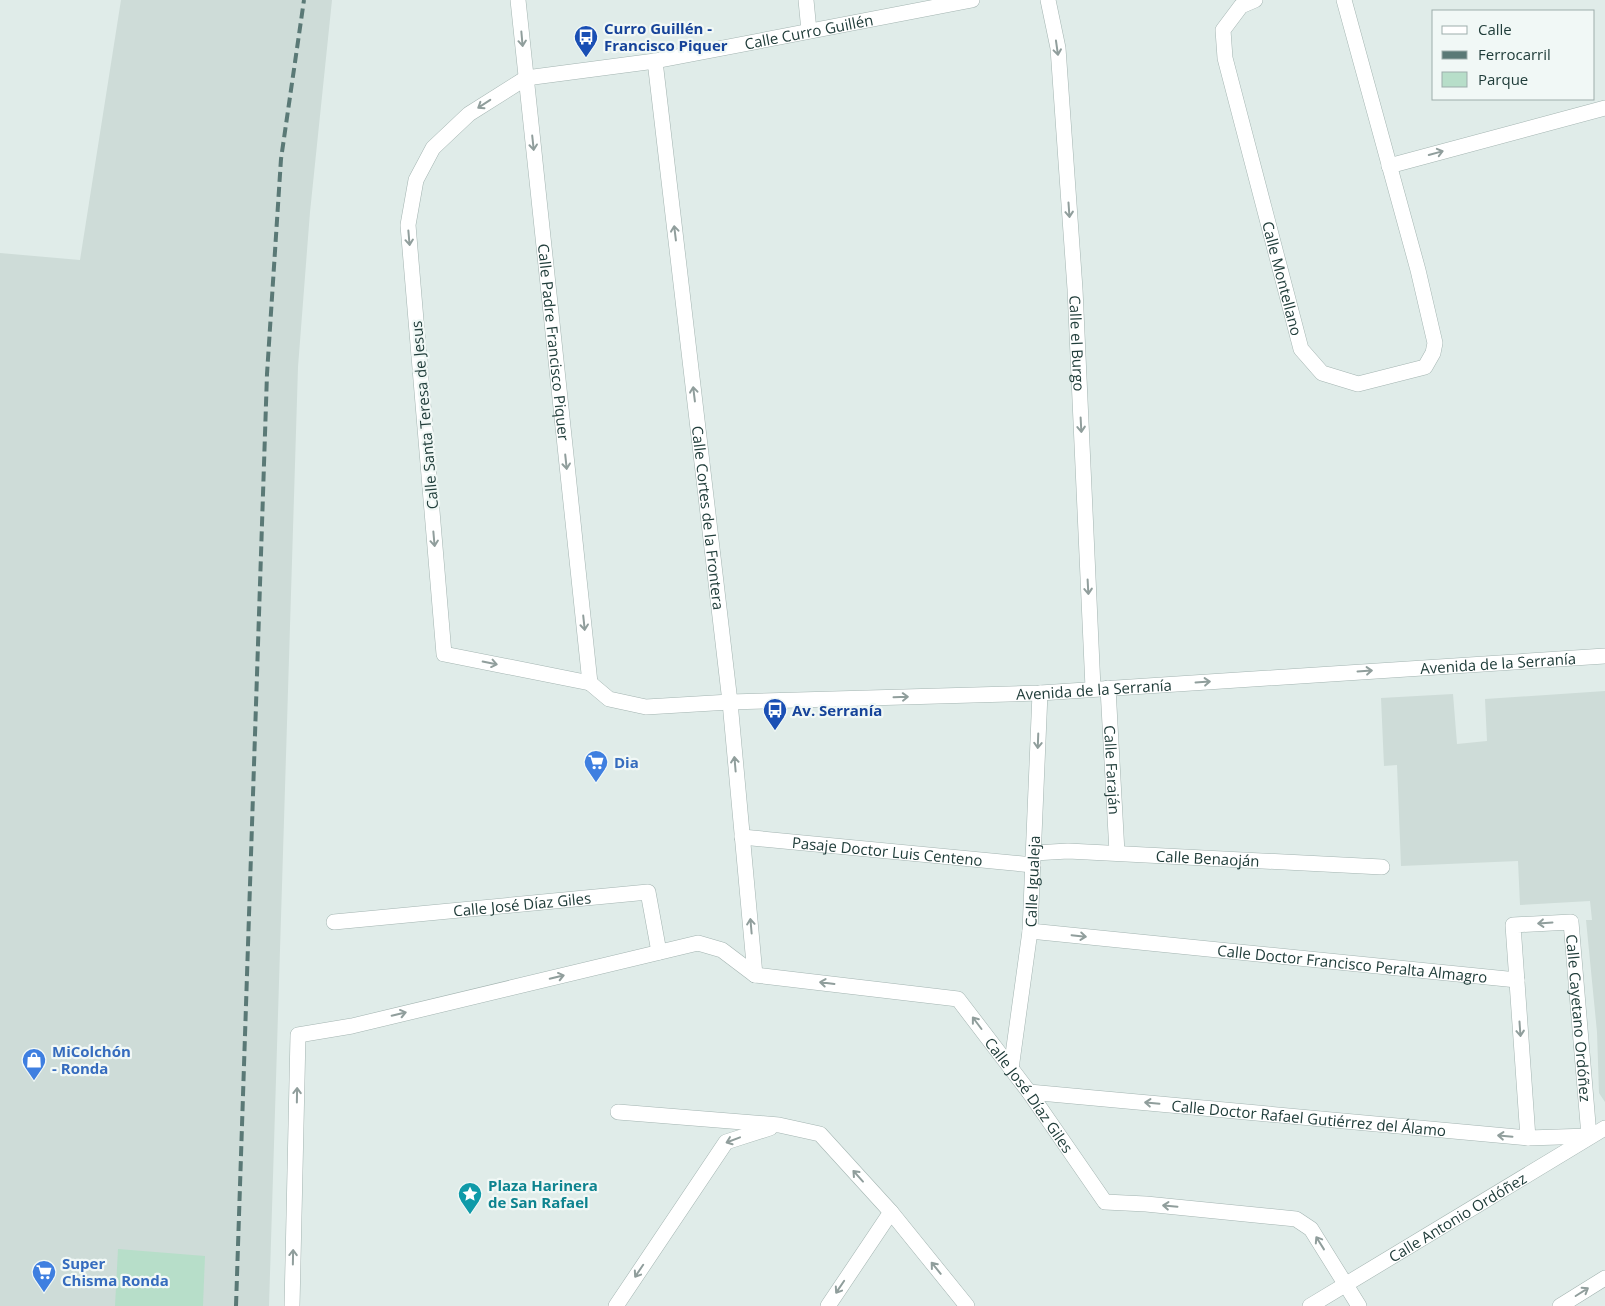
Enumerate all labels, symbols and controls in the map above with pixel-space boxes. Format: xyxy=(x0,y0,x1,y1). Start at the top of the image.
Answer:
street label: Calle Curro Guillén xyxy=(743,9,875,54)
legend xyxy=(1432,10,1595,100)
place label: Curro Guillén - Francisco Piquer xyxy=(604,18,728,55)
text: Calle xyxy=(1478,19,1512,39)
bus stop icon: Curro Guillén - Francisco Piquer xyxy=(573,24,599,58)
one-way arrow xyxy=(517,31,527,47)
one-way arrow xyxy=(1053,40,1063,56)
text: Ferrocarril xyxy=(1478,44,1551,64)
text: Parque xyxy=(1478,69,1528,89)
one-way arrow xyxy=(478,99,492,109)
one-way arrow xyxy=(528,135,538,151)
one-way arrow xyxy=(1428,148,1444,157)
one-way arrow xyxy=(1065,202,1074,218)
street label: Calle Montellano xyxy=(1258,219,1307,338)
one-way arrow xyxy=(670,225,680,241)
one-way arrow xyxy=(404,229,414,245)
street label: Calle Padre Francisco Piquer xyxy=(534,242,574,442)
street label: Calle el Burgo xyxy=(1065,295,1090,392)
street label: Calle Santa Teresa de Jesus xyxy=(406,320,442,510)
one-way arrow xyxy=(689,386,699,402)
one-way arrow xyxy=(1077,416,1086,432)
street label: Calle Cortes de la Frontera xyxy=(688,425,729,611)
one-way arrow xyxy=(562,453,571,469)
one-way arrow xyxy=(430,531,439,547)
one-way arrow xyxy=(1084,579,1093,595)
one-way arrow xyxy=(579,615,589,631)
street label: Avenida de la Serranía xyxy=(1420,648,1577,678)
one-way arrow xyxy=(482,658,498,668)
one-way arrow xyxy=(1357,667,1373,676)
street label: Avenida de la Serranía xyxy=(1016,674,1172,704)
one-way arrow xyxy=(1194,677,1210,686)
one-way arrow xyxy=(892,692,908,701)
bus stop icon: Av. Serranía xyxy=(762,697,788,731)
place label: Av. Serranía xyxy=(792,700,882,720)
street label: Calle Faraján xyxy=(1100,725,1125,815)
one-way arrow xyxy=(1033,733,1043,749)
supermarket icon: Dia xyxy=(583,749,609,783)
place label: Dia xyxy=(614,752,639,772)
one-way arrow xyxy=(731,757,740,773)
street label: Pasaje Doctor Luis Centeno xyxy=(791,832,984,870)
street label: Calle Igualeja xyxy=(1020,835,1044,928)
street label: Calle Benaoján xyxy=(1155,845,1260,871)
street label: Calle José Díaz Giles xyxy=(452,887,592,921)
one-way arrow xyxy=(746,918,755,934)
one-way arrow xyxy=(1537,919,1553,928)
one-way arrow xyxy=(1071,931,1087,941)
street label: Calle Cayetano Ordóñez xyxy=(1562,933,1596,1103)
street label: Calle Doctor Francisco Peralta Almagro xyxy=(1216,940,1488,987)
one-way arrow xyxy=(549,972,565,981)
one-way arrow xyxy=(820,978,836,988)
one-way arrow xyxy=(391,1009,407,1018)
one-way arrow xyxy=(972,1016,982,1030)
one-way arrow xyxy=(1516,1021,1525,1037)
street label: Calle José Díaz Giles xyxy=(981,1033,1078,1157)
place label: MiColchón - Ronda xyxy=(52,1041,131,1078)
shop icon: MiColchón - Ronda xyxy=(21,1047,47,1081)
one-way arrow xyxy=(292,1087,301,1103)
street label: Calle Doctor Rafael Gutiérrez del Álamo xyxy=(1171,1095,1447,1140)
one-way arrow xyxy=(1144,1099,1160,1108)
one-way arrow xyxy=(1498,1131,1514,1141)
one-way arrow xyxy=(726,1136,741,1145)
street label: Calle Antonio Ordóñez xyxy=(1385,1168,1530,1266)
one-way arrow xyxy=(852,1170,864,1183)
place label: Plaza Harinera de San Rafael xyxy=(488,1175,598,1212)
place icon: Plaza Harinera de San Rafael xyxy=(457,1181,483,1215)
one-way arrow xyxy=(1162,1201,1178,1211)
one-way arrow xyxy=(1315,1237,1325,1251)
one-way arrow xyxy=(288,1250,298,1266)
place label: Super Chisma Ronda xyxy=(62,1253,169,1290)
supermarket icon: Super Chisma Ronda xyxy=(31,1259,57,1293)
one-way arrow xyxy=(931,1262,942,1275)
one-way arrow xyxy=(634,1264,644,1278)
one-way arrow xyxy=(835,1280,845,1294)
one-way arrow xyxy=(1575,1287,1589,1297)

